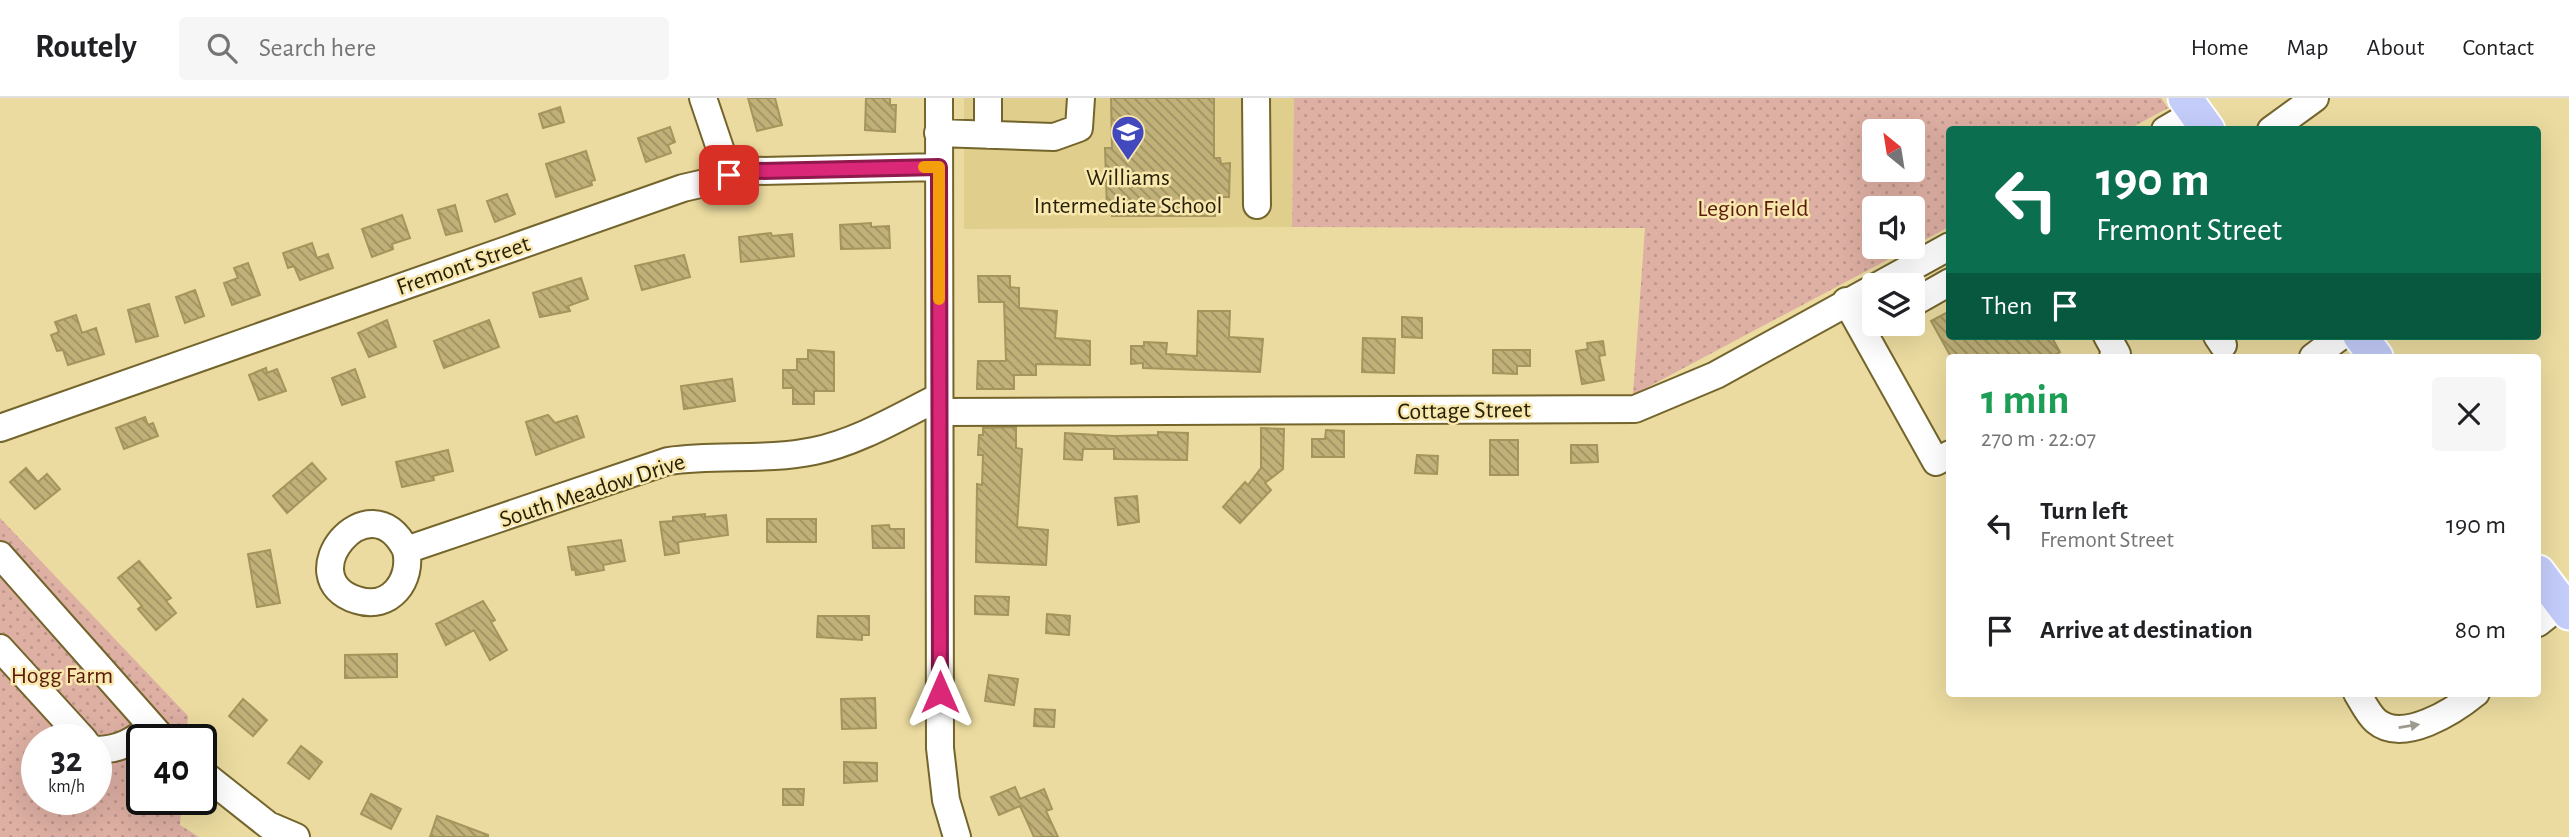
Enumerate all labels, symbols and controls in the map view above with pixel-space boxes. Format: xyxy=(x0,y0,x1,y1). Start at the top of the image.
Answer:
search box xyxy=(179,17,669,80)
icon: search xyxy=(203,29,241,67)
text: Routely xyxy=(35,31,137,64)
text: Search here xyxy=(259,35,376,61)
text: Home xyxy=(2191,36,2249,60)
text: Map xyxy=(2287,36,2329,60)
text: About xyxy=(2367,36,2424,60)
text: Contact xyxy=(2462,36,2534,60)
school or university icon: Williams Intermediate School xyxy=(1109,113,1147,162)
north arrow xyxy=(1862,119,1925,182)
map controls xyxy=(1862,119,1925,336)
pin xyxy=(699,145,759,205)
icon: left xyxy=(1981,154,2072,245)
icon: arrive xyxy=(710,156,748,194)
text: 190 m xyxy=(2096,156,2210,205)
place label: Williams Intermediate School xyxy=(1034,166,1222,218)
button: sound xyxy=(1862,196,1925,259)
park label: Legion Field xyxy=(1697,197,1809,221)
text: Fremont Street xyxy=(2096,214,2282,246)
street label: Fremont Street xyxy=(393,232,534,300)
button: layers xyxy=(1862,273,1925,336)
icon: arrive xyxy=(2046,287,2084,325)
text: Then xyxy=(1981,293,2032,319)
button: close xyxy=(2432,377,2506,451)
text: 1 min xyxy=(1981,379,2070,421)
street label: Cottage Street xyxy=(1397,398,1531,424)
text: 270 m · 22:07 xyxy=(1981,428,2096,451)
street label: South Meadow Drive xyxy=(497,450,688,532)
text: Turn left xyxy=(2040,498,2128,524)
icon: left xyxy=(1981,507,2019,545)
text: 190 m xyxy=(2446,512,2506,538)
text: Fremont Street xyxy=(2040,529,2174,552)
icon: arrive xyxy=(1981,612,2019,650)
text: Arrive at destination xyxy=(2040,617,2253,643)
text: 80 m xyxy=(2455,617,2506,643)
position arrow xyxy=(903,655,977,729)
park label: Hogg Farm xyxy=(11,664,113,688)
one-way arrow xyxy=(2398,720,2420,731)
speed limit sign: 40 xyxy=(126,724,217,815)
text: 32 xyxy=(51,743,82,778)
text: km/h xyxy=(48,778,85,796)

